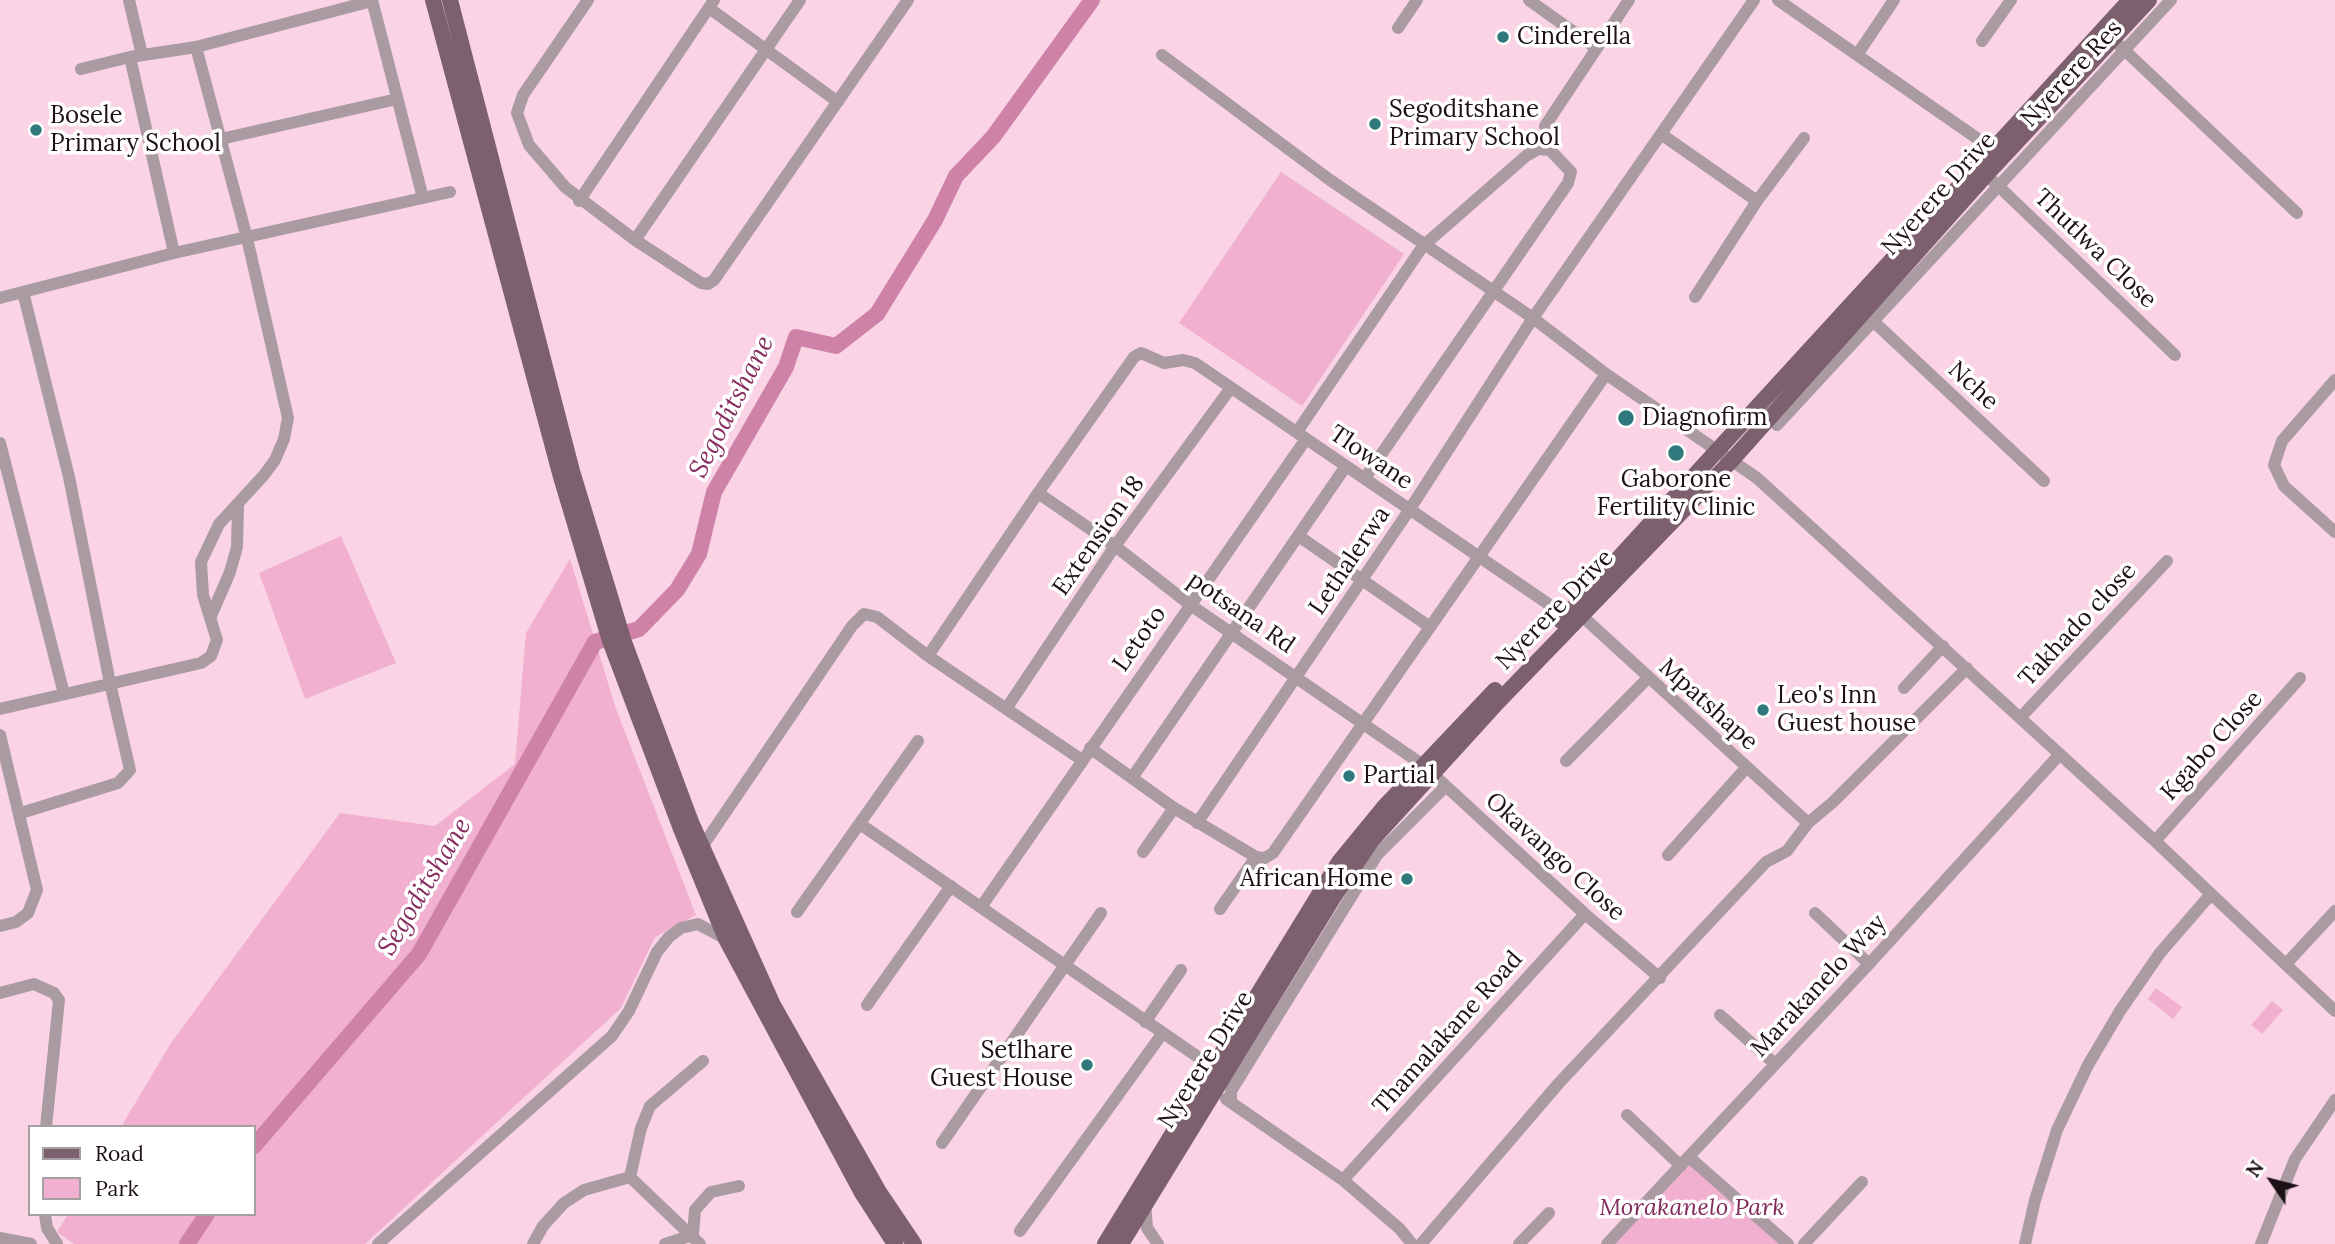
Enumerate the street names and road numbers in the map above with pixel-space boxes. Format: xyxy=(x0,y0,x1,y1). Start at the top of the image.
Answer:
street label: Nyerere Res xyxy=(2015,15,2129,133)
street label: Nyerere Drive xyxy=(1876,126,2002,262)
street label: Thutlwa Close xyxy=(2028,183,2162,315)
street label: Nche xyxy=(1942,356,2004,416)
street label: Tlowane xyxy=(1324,420,1418,496)
street label: Extension 18 xyxy=(1047,471,1151,601)
street label: Lethalerwa xyxy=(1303,501,1397,621)
street label: Nyerere Drive xyxy=(1490,544,1620,676)
street label: Takhado close xyxy=(2013,557,2143,693)
street label: potsana Rd xyxy=(1182,566,1300,660)
street label: Letoto xyxy=(1107,601,1173,677)
street label: Mpatshape xyxy=(1653,653,1763,757)
street label: Kgabo Close xyxy=(2155,685,2269,807)
street label: Okavango Close xyxy=(1479,787,1631,927)
street label: Marakanelo Way xyxy=(1746,909,1892,1063)
street label: Thamalakane Road xyxy=(1367,945,1529,1121)
street label: Nyerere Drive xyxy=(1152,986,1260,1134)

